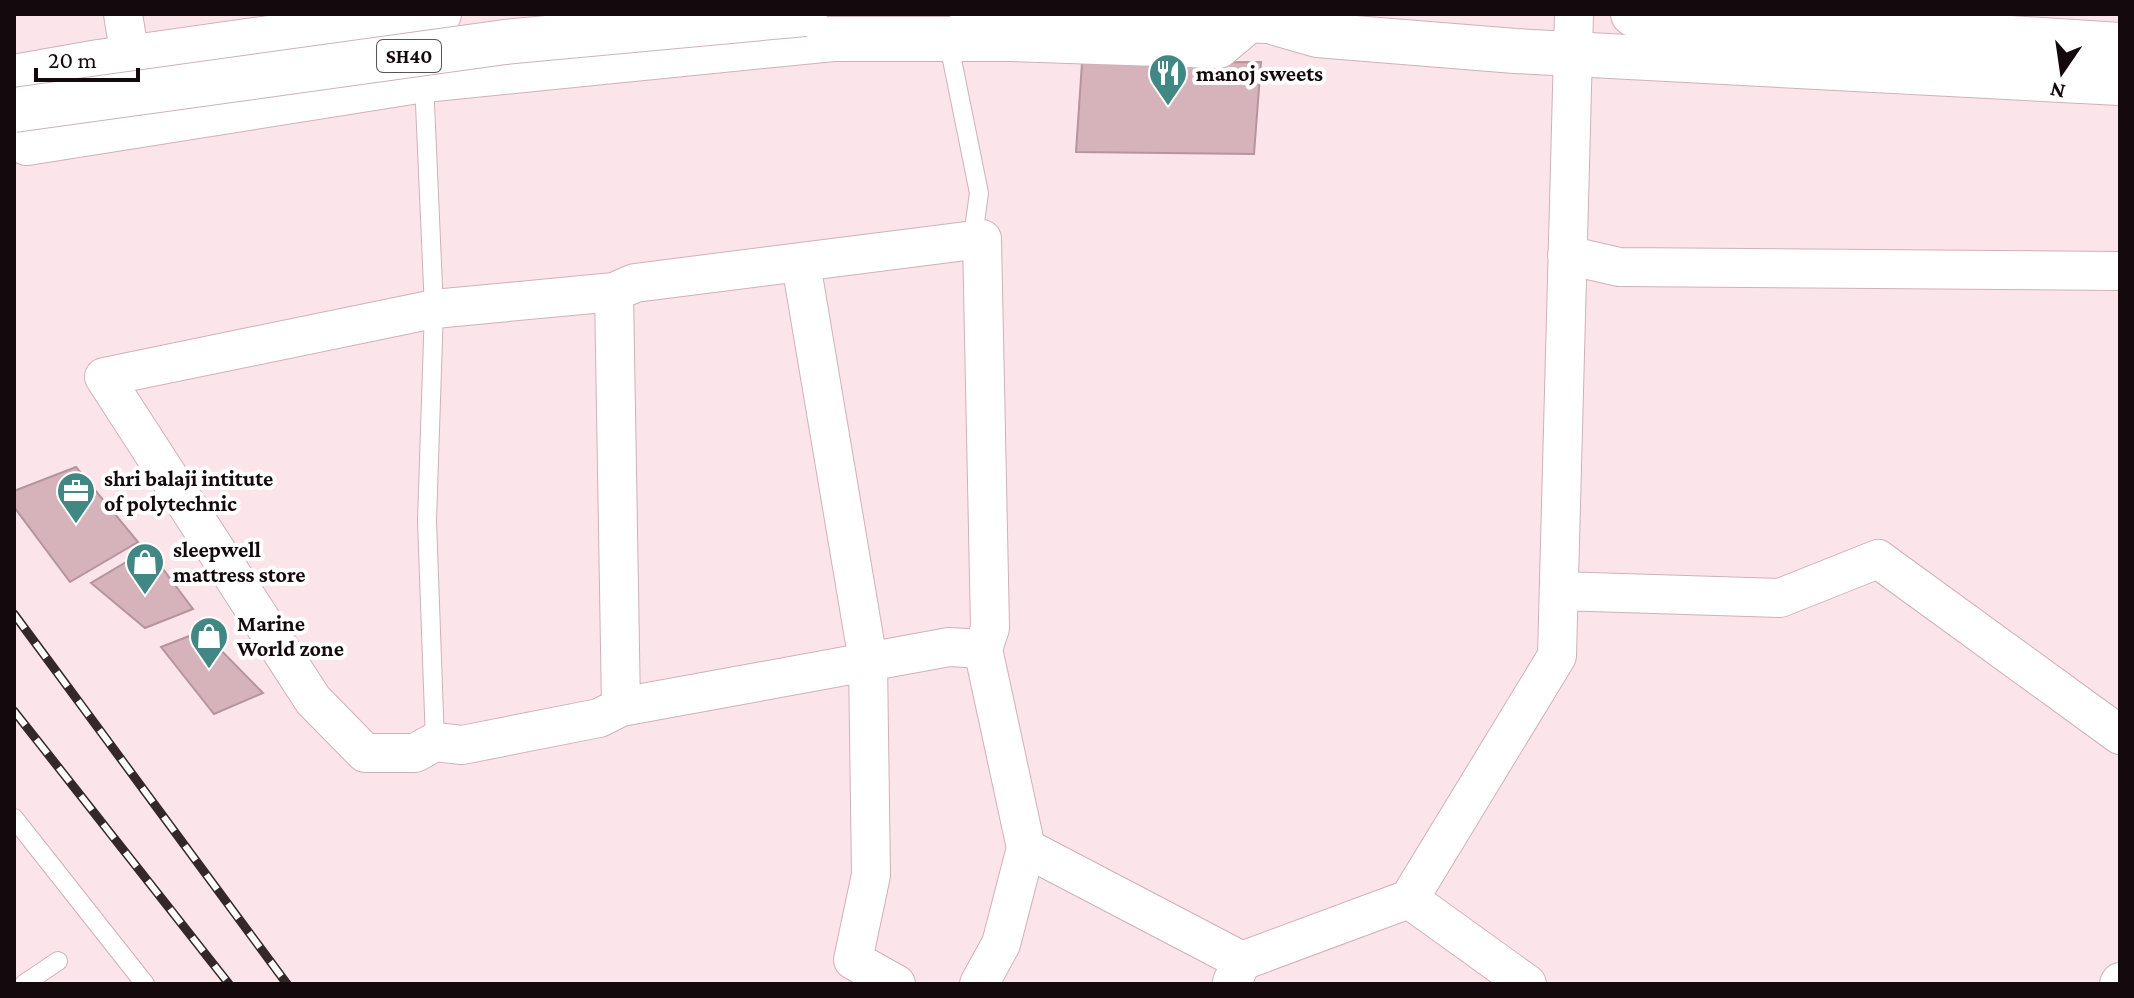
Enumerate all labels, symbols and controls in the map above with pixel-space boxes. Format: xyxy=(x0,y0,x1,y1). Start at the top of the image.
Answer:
scale bar xyxy=(36,32,138,82)
north arrow xyxy=(2022,32,2102,112)
road number: SH40 xyxy=(377,40,441,72)
text: 20 m xyxy=(48,46,97,73)
restaurant icon: manoj sweets xyxy=(1147,52,1189,107)
place label: manoj sweets xyxy=(1196,61,1323,86)
text: N xyxy=(2047,77,2068,105)
place label: shri balaji intitute of polytechnic xyxy=(104,466,273,516)
office icon: shri balaji intitute of polytechnic xyxy=(55,470,97,525)
place label: sleepwell mattress store xyxy=(173,537,305,587)
shop icon: sleepwell mattress store xyxy=(124,541,166,596)
place label: Marine World zone xyxy=(236,611,344,661)
shop icon: Marine World zone xyxy=(188,615,230,670)

